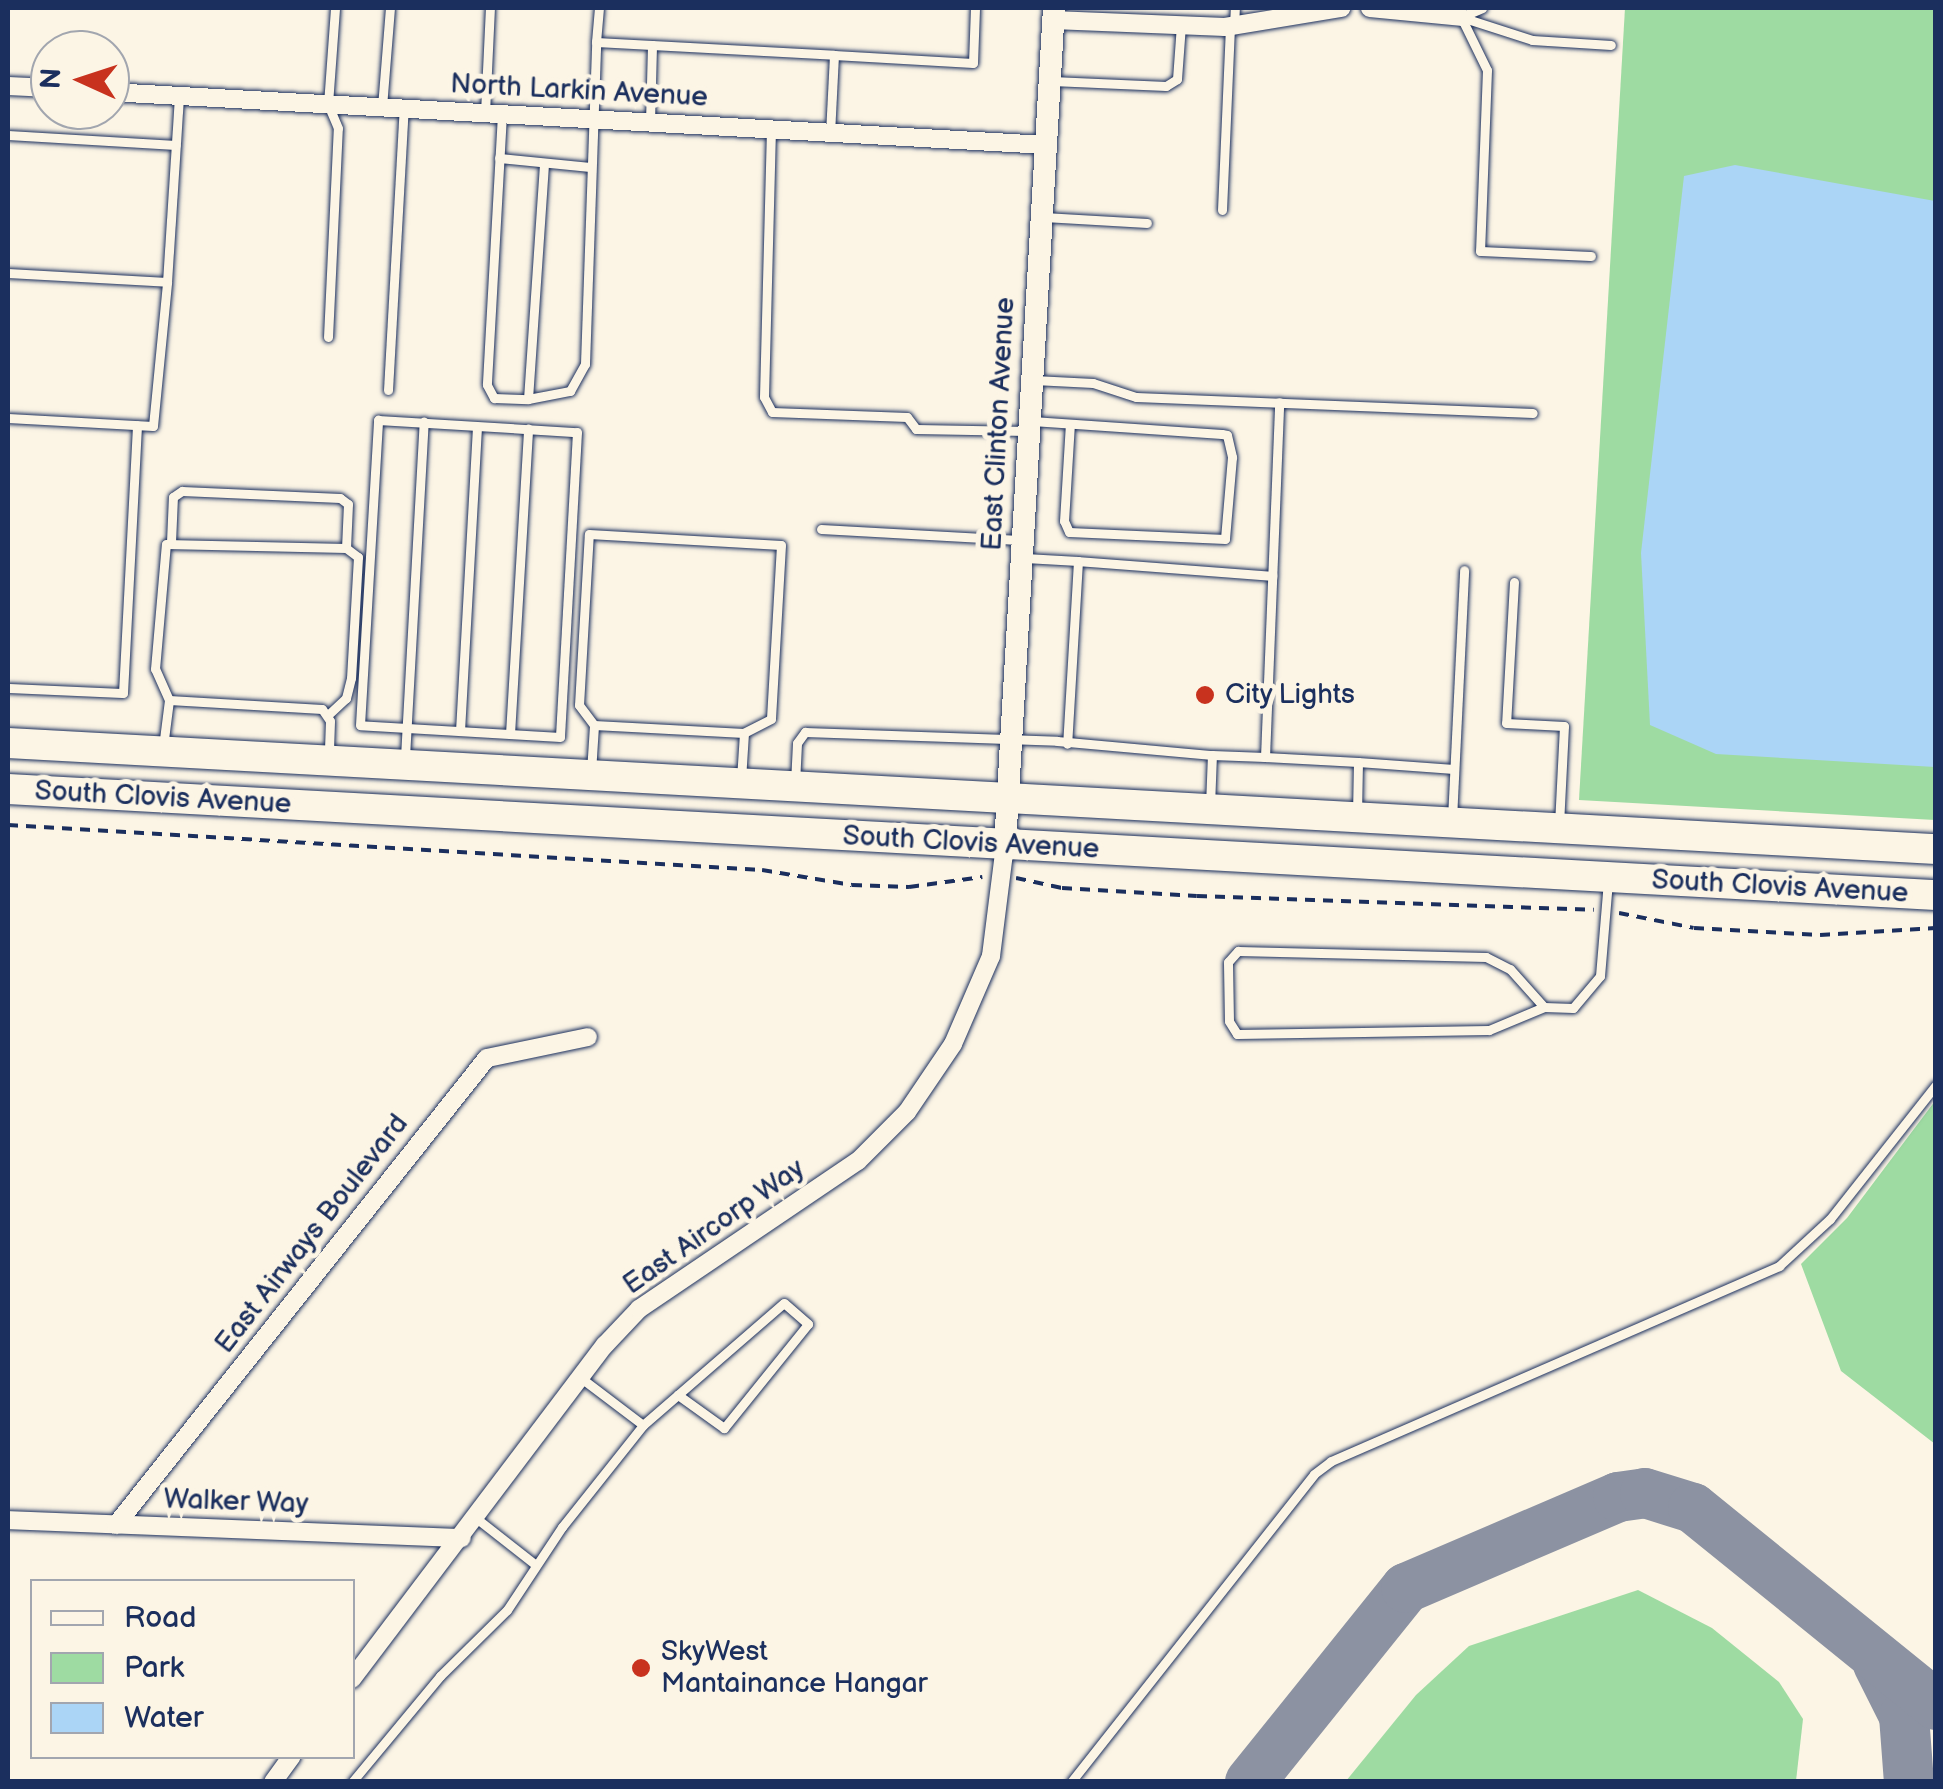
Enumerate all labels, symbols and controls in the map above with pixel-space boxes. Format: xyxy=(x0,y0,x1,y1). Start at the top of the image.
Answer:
north arrow xyxy=(30,30,130,130)
text: N xyxy=(35,67,69,90)
street label: North Larkin Avenue xyxy=(449,67,709,115)
street label: East Clinton Avenue xyxy=(976,296,1022,552)
place label: City Lights xyxy=(1225,678,1357,712)
marker: City Lights xyxy=(1194,684,1216,706)
street label: South Clovis Avenue xyxy=(34,775,292,821)
street label: South Clovis Avenue xyxy=(842,820,1100,866)
street label: South Clovis Avenue xyxy=(1651,864,1909,910)
street label: East Airways Boulevard xyxy=(208,1108,416,1360)
street label: East Aircorp Way xyxy=(616,1152,812,1302)
street label: Walker Way xyxy=(162,1483,310,1521)
legend xyxy=(30,1579,355,1759)
text: Road xyxy=(124,1600,197,1636)
place label: SkyWest Mantainance Hangar xyxy=(661,1635,928,1701)
text: Park xyxy=(124,1650,184,1686)
marker: SkyWest Mantainance Hangar xyxy=(630,1657,652,1679)
text: Water xyxy=(124,1700,204,1736)

